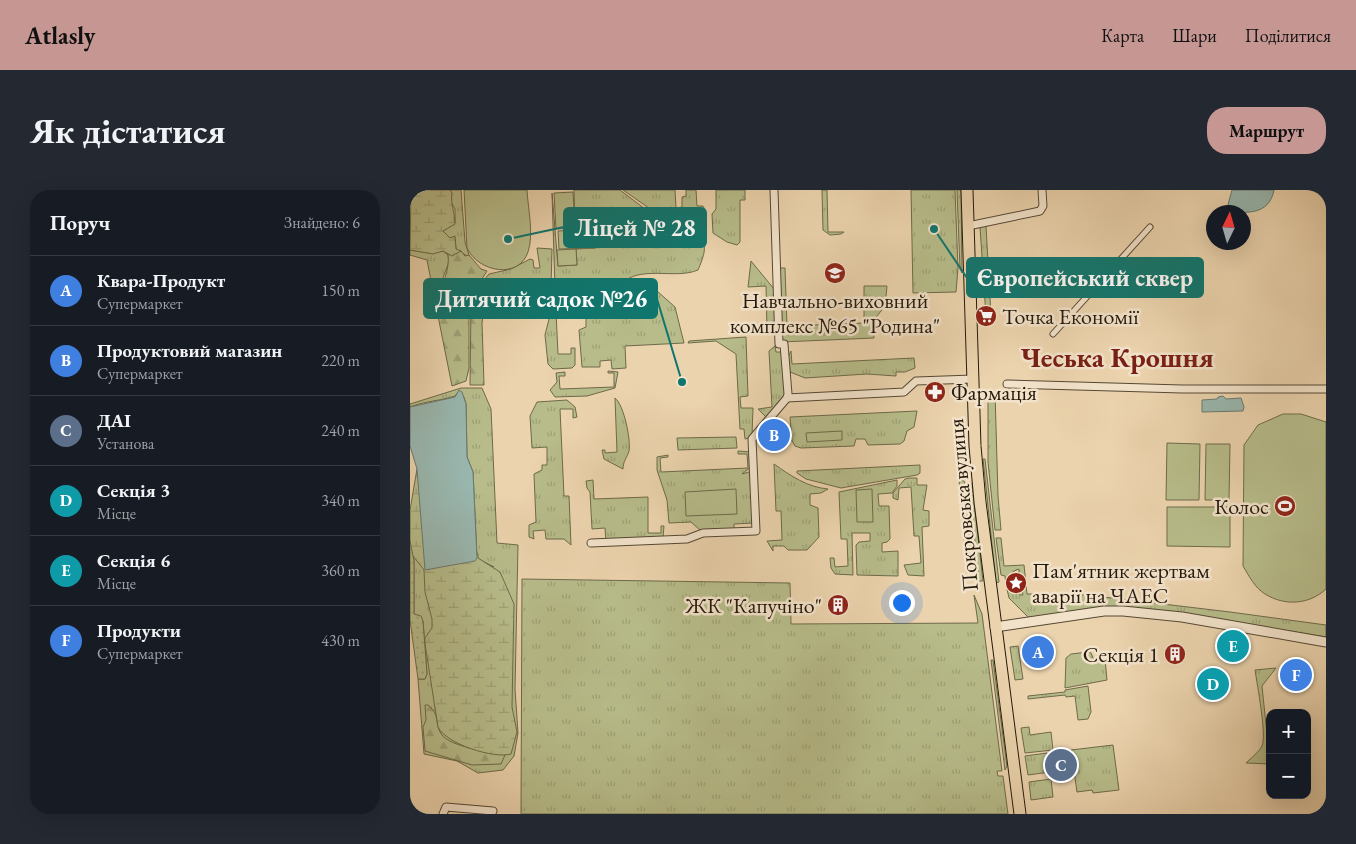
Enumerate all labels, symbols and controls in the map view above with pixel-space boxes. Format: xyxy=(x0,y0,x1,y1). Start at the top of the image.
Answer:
text: Atlasly xyxy=(25,20,95,51)
text: Карта xyxy=(1101,24,1144,47)
text: Шари xyxy=(1172,24,1217,47)
text: Поділитися xyxy=(1245,24,1331,47)
button: Маршрут xyxy=(1207,107,1326,154)
text: Як дістатися xyxy=(30,108,225,153)
north arrow xyxy=(1206,205,1251,250)
callout: Ліцей № 28 xyxy=(564,208,706,247)
text: Поруч xyxy=(50,209,110,236)
text: Знайдено: 6 xyxy=(284,212,360,233)
text: Ліцей № 28 xyxy=(574,212,696,243)
callout: Європейський сквер xyxy=(967,258,1203,297)
school or university icon: Навчально-виховний комплекс №65 "Родина" xyxy=(823,261,847,285)
text: Європейський сквер xyxy=(977,262,1193,293)
text: Квара-Продукт xyxy=(97,268,225,293)
callout: Дитячий садок №26 xyxy=(424,279,657,318)
text: A xyxy=(60,280,72,301)
text: 150 m xyxy=(321,280,360,301)
text: Дитячий садок №26 xyxy=(435,283,647,314)
place label: Навчально-виховний комплекс №65 "Родина" xyxy=(730,286,940,340)
text: Супермаркет xyxy=(97,293,183,314)
place label: Точка Економії xyxy=(1002,302,1139,331)
supermarket icon: Точка Економії xyxy=(974,304,998,328)
text: Продуктовий магазин xyxy=(97,338,282,363)
district label: Чеська Крошня xyxy=(1020,339,1214,375)
text: B xyxy=(61,350,71,371)
text: 220 m xyxy=(321,350,360,371)
text: Супермаркет xyxy=(97,363,183,384)
place label: Фармація xyxy=(951,378,1037,407)
pharmacy icon: Фармація xyxy=(923,380,947,404)
text: ДАІ xyxy=(97,408,131,433)
pin: B xyxy=(758,416,790,454)
street label: Покровська вулиця xyxy=(941,417,985,593)
text: C xyxy=(60,420,72,441)
text: 240 m xyxy=(321,420,360,441)
text: Установа xyxy=(97,433,154,454)
text: Секція 3 xyxy=(97,478,170,503)
text: D xyxy=(60,490,72,511)
text: 340 m xyxy=(321,490,360,511)
place label: Колос xyxy=(1214,492,1269,521)
sports icon: Колос xyxy=(1273,494,1297,518)
text: Місце xyxy=(97,503,136,524)
text: Секція 6 xyxy=(97,548,170,573)
place label: Пам'ятник жертвам аварії на ЧАЕС xyxy=(1032,556,1210,610)
text: E xyxy=(61,560,71,581)
text: 360 m xyxy=(321,560,360,581)
place icon: Пам'ятник жертвам аварії на ЧАЕС xyxy=(1004,571,1028,595)
text: Місце xyxy=(97,573,136,594)
your location xyxy=(889,590,915,616)
place label: ЖК "Капучіно" xyxy=(684,591,822,620)
building icon: ЖК "Капучіно" xyxy=(826,593,850,617)
text: Продукти xyxy=(97,618,181,643)
pin: E xyxy=(1217,627,1249,665)
text: F xyxy=(62,630,70,651)
text: 430 m xyxy=(321,630,360,651)
pin: A xyxy=(1022,633,1054,671)
place label: Секція 1 xyxy=(1083,640,1159,669)
building icon: Секція 1 xyxy=(1163,642,1187,666)
text: Супермаркет xyxy=(97,643,183,664)
pin: F xyxy=(1280,656,1312,694)
pin: D xyxy=(1197,665,1229,703)
map controls xyxy=(1266,709,1311,799)
button: + xyxy=(1266,709,1311,754)
pin: C xyxy=(1045,746,1077,784)
button: − xyxy=(1266,754,1311,799)

